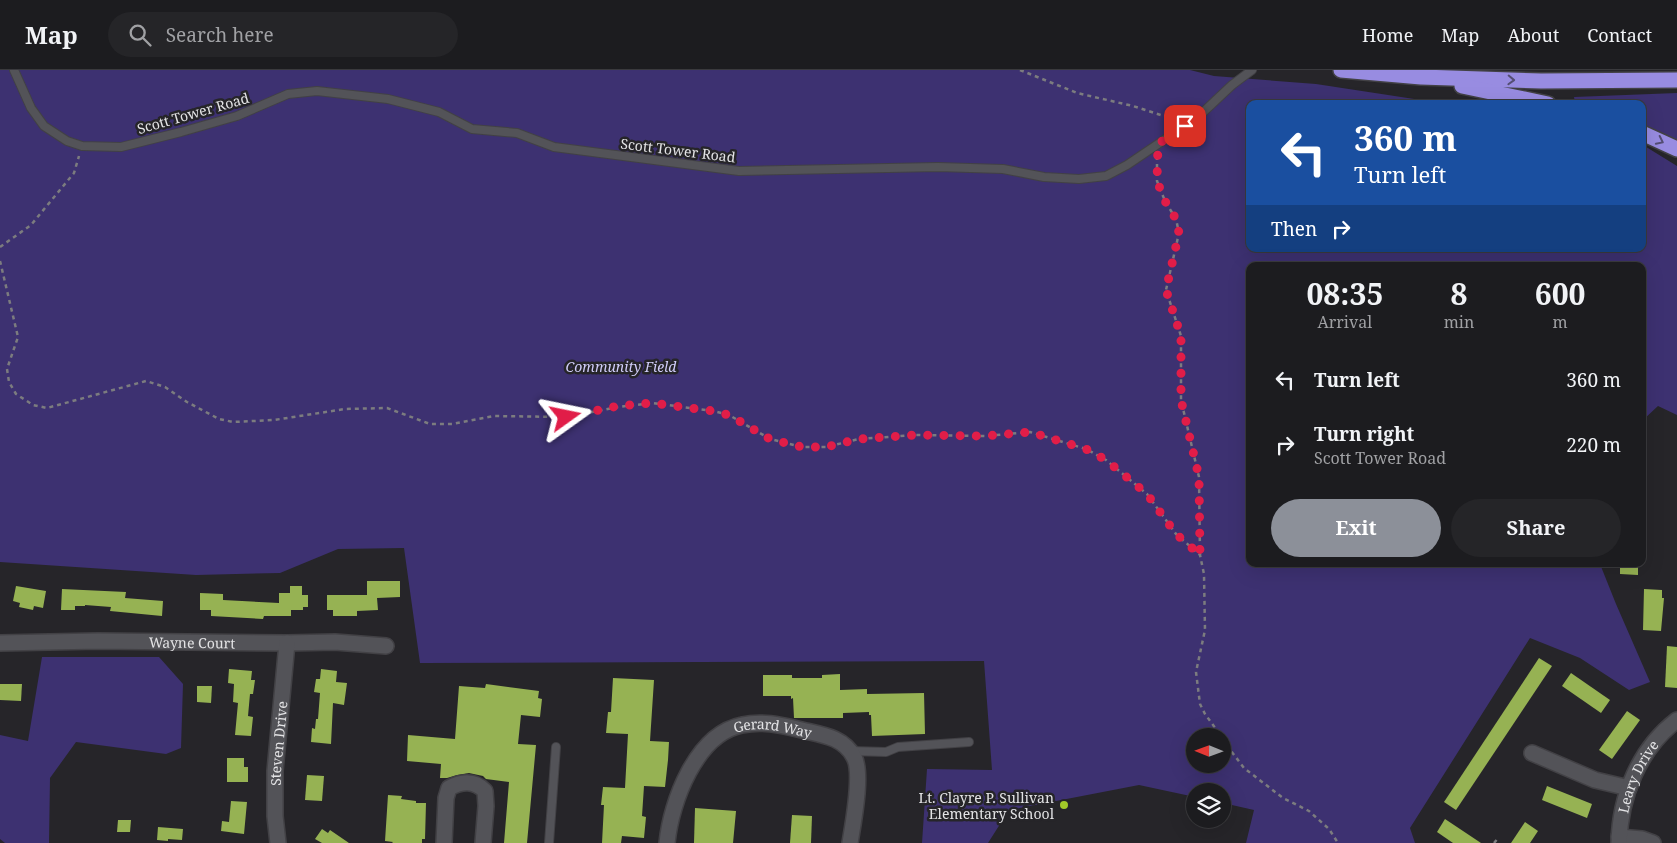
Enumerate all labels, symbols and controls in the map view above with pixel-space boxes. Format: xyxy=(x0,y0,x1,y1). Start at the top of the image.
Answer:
search box xyxy=(108,12,458,57)
text: Map xyxy=(25,18,78,51)
icon: search xyxy=(126,21,154,49)
text: Search here xyxy=(166,22,274,48)
text: Home xyxy=(1362,23,1413,47)
text: Map xyxy=(1441,23,1479,47)
text: About xyxy=(1507,23,1559,47)
text: Contact xyxy=(1587,23,1652,47)
one-way arrow xyxy=(1508,75,1516,85)
street label: Scott Tower Road xyxy=(135,88,252,138)
pin xyxy=(1164,105,1206,147)
icon: arrive xyxy=(1171,112,1199,140)
text: 360 m xyxy=(1354,114,1457,161)
icon: left xyxy=(1271,120,1336,185)
street label: Scott Tower Road xyxy=(619,134,737,167)
one-way arrow xyxy=(1655,134,1664,145)
text: Turn left xyxy=(1354,159,1446,189)
icon: right xyxy=(1327,215,1355,243)
text: Then xyxy=(1271,216,1317,242)
text: 08:35 xyxy=(1306,273,1383,314)
text: 8 xyxy=(1451,273,1467,314)
text: 600 xyxy=(1535,273,1586,314)
text: Arrival xyxy=(1318,311,1372,333)
text: min xyxy=(1444,311,1474,333)
text: m xyxy=(1553,311,1568,333)
park label: Community Field xyxy=(566,357,677,376)
icon: left xyxy=(1271,366,1299,394)
text: Turn left xyxy=(1314,367,1400,393)
text: 360 m xyxy=(1566,367,1621,393)
position arrow xyxy=(539,390,591,442)
text: Turn right xyxy=(1314,421,1414,447)
icon: right xyxy=(1271,431,1299,459)
text: 220 m xyxy=(1566,432,1621,458)
text: Scott Tower Road xyxy=(1314,447,1446,469)
button: Exit xyxy=(1271,499,1441,557)
button: Share xyxy=(1451,499,1621,557)
street label: Wayne Court xyxy=(149,632,235,652)
street label: Steven Drive xyxy=(265,700,291,786)
street label: Gerard Way xyxy=(731,714,814,742)
north arrow xyxy=(1186,728,1231,772)
map controls xyxy=(1186,728,1231,828)
street label: Leary Drive xyxy=(1613,736,1662,815)
button: layers xyxy=(1186,783,1231,828)
place label: Lt. Clayre P. Sullivan Elementary School xyxy=(918,788,1055,823)
marker: Lt. Clayre P. Sullivan Elementary School xyxy=(1058,799,1070,811)

